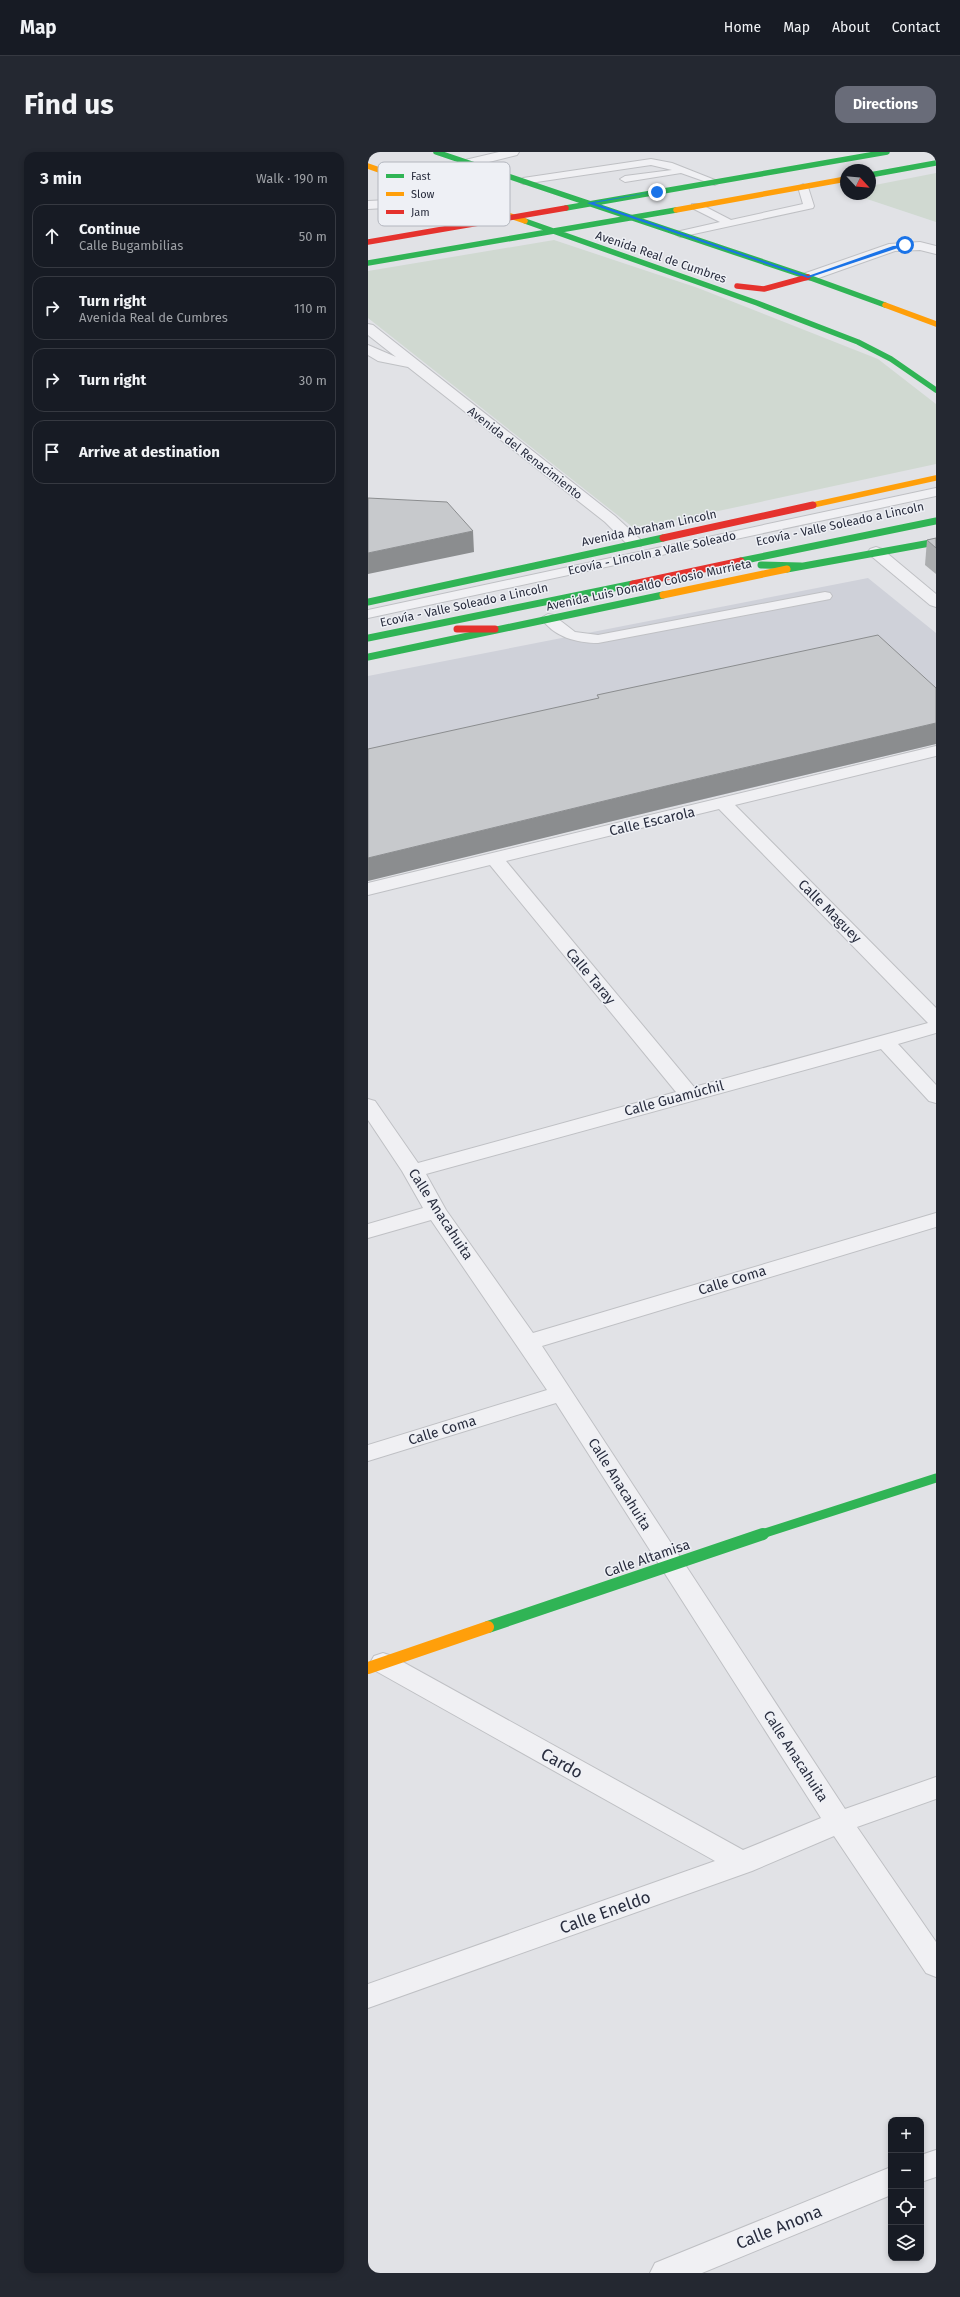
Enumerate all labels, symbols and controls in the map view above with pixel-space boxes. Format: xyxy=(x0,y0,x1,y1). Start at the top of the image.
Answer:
text: Map xyxy=(20,16,57,39)
text: Home xyxy=(724,19,761,36)
text: Map xyxy=(783,19,810,36)
text: About xyxy=(832,19,870,36)
text: Contact xyxy=(892,19,940,36)
button: Directions xyxy=(835,86,936,123)
text: Find us xyxy=(24,88,114,121)
legend xyxy=(378,162,510,226)
north arrow xyxy=(840,164,876,200)
text: 3 min xyxy=(40,168,82,189)
text: Fast xyxy=(411,170,431,183)
text: Walk · 190 m xyxy=(256,171,328,186)
route end xyxy=(648,183,666,201)
text: Slow xyxy=(411,188,435,201)
text: Jam xyxy=(411,206,430,219)
text: Continue xyxy=(79,220,140,238)
icon: ahead xyxy=(41,225,63,247)
street label: Avenida Real de Cumbres xyxy=(594,228,729,286)
text: 50 m xyxy=(299,229,327,244)
route start xyxy=(896,236,914,254)
text: Calle Bugambilias xyxy=(79,238,183,253)
text: Turn right xyxy=(79,292,146,310)
icon: right xyxy=(41,297,63,319)
text: 110 m xyxy=(294,301,327,316)
text: Avenida Real de Cumbres xyxy=(79,310,228,325)
icon: right xyxy=(41,369,63,391)
text: Turn right xyxy=(79,371,146,389)
text: 30 m xyxy=(299,373,327,388)
street label: Avenida del Renacimiento xyxy=(465,404,585,502)
icon: arrive xyxy=(41,441,63,463)
text: Arrive at destination xyxy=(79,443,220,461)
street label: Ecovía - Valle Soleado a Lincoln xyxy=(755,499,925,549)
street label: Avenida Abraham Lincoln xyxy=(580,507,718,549)
street label: Ecovía - Lincoln a Valle Soleado xyxy=(567,528,737,578)
street label: Avenida Luis Donaldo Colosio Murrieta xyxy=(545,556,753,614)
street label: Ecovía - Valle Soleado a Lincoln xyxy=(379,580,549,630)
street label: Calle Escarola xyxy=(608,803,697,840)
street label: Calle Maguey xyxy=(794,876,865,947)
street label: Calle Taray xyxy=(562,945,619,1008)
street label: Calle Guamúchil xyxy=(623,1077,726,1120)
street label: Calle Anacahuita xyxy=(405,1165,476,1263)
street label: Calle Coma xyxy=(696,1262,768,1299)
street label: Calle Coma xyxy=(406,1412,478,1449)
street label: Calle Anacahuita xyxy=(584,1435,655,1534)
street label: Calle Altamisa xyxy=(602,1536,692,1581)
street label: Calle Anacahuita xyxy=(760,1707,831,1805)
street label: Cardo xyxy=(537,1743,586,1783)
street label: Calle Eneldo xyxy=(557,1886,654,1939)
map controls xyxy=(888,2117,924,2261)
button: + xyxy=(888,2117,924,2153)
button: − xyxy=(888,2153,924,2189)
button: locate xyxy=(888,2189,924,2225)
street label: Calle Anona xyxy=(733,2201,825,2254)
button: layers xyxy=(888,2225,924,2261)

